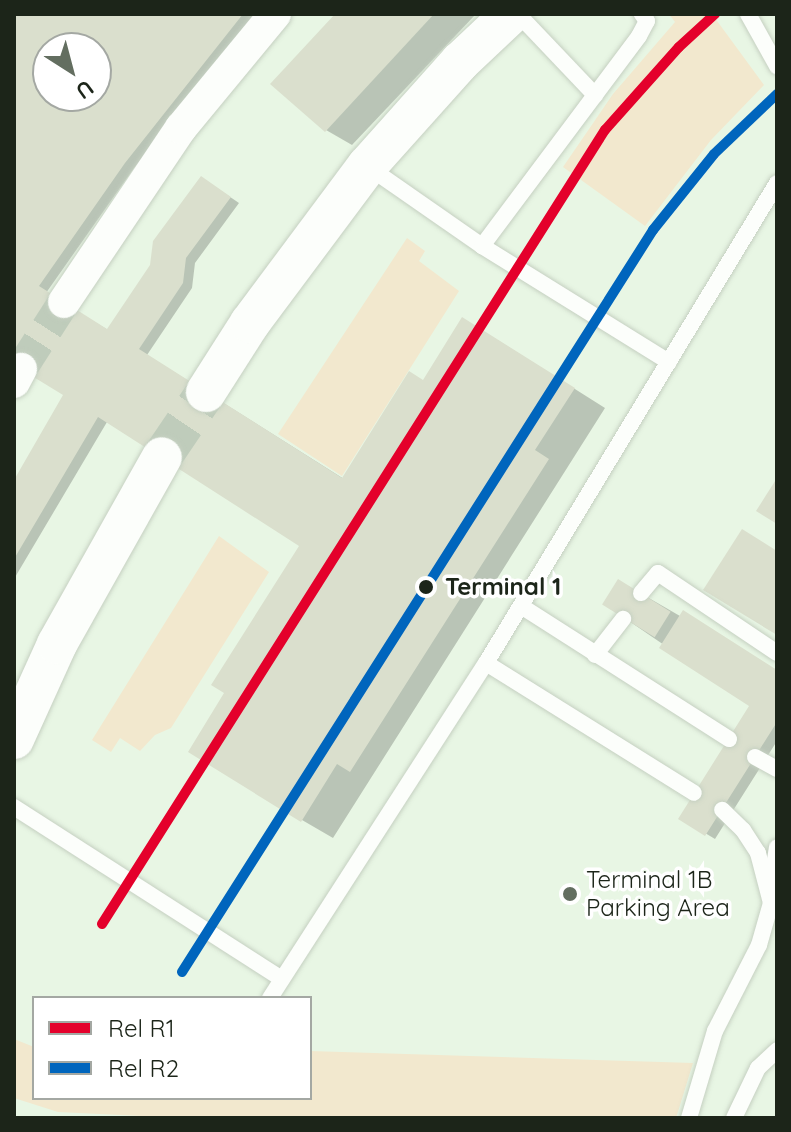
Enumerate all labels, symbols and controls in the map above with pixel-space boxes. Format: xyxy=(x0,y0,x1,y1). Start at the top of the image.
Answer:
north arrow xyxy=(32,32,112,112)
text: U xyxy=(70,74,99,106)
place label: Terminal 1 xyxy=(445,573,561,601)
marker: Terminal 1 xyxy=(414,575,438,599)
place label: Terminal 1B Parking Area xyxy=(586,866,730,922)
marker: Terminal 1B Parking Area xyxy=(561,885,579,903)
legend xyxy=(32,996,312,1100)
text: Rel R1 xyxy=(108,1013,175,1043)
text: Rel R2 xyxy=(108,1053,179,1083)

